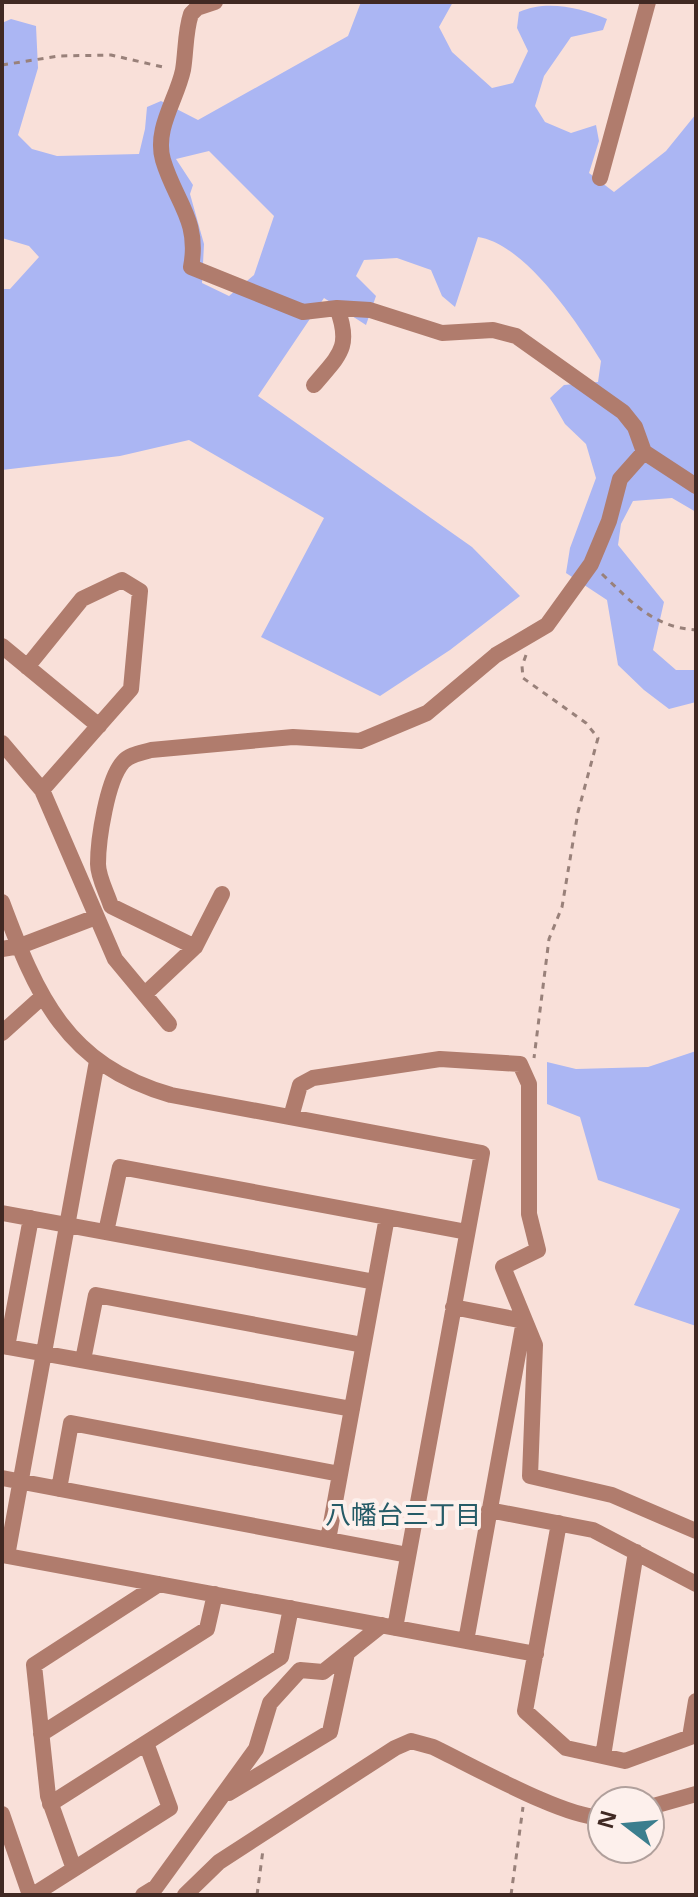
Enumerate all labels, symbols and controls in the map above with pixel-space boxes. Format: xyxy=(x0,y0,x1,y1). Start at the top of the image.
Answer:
district label: 八幡台三丁目 xyxy=(325,1496,481,1532)
north arrow xyxy=(586,1785,666,1865)
text: N xyxy=(589,1806,623,1832)

